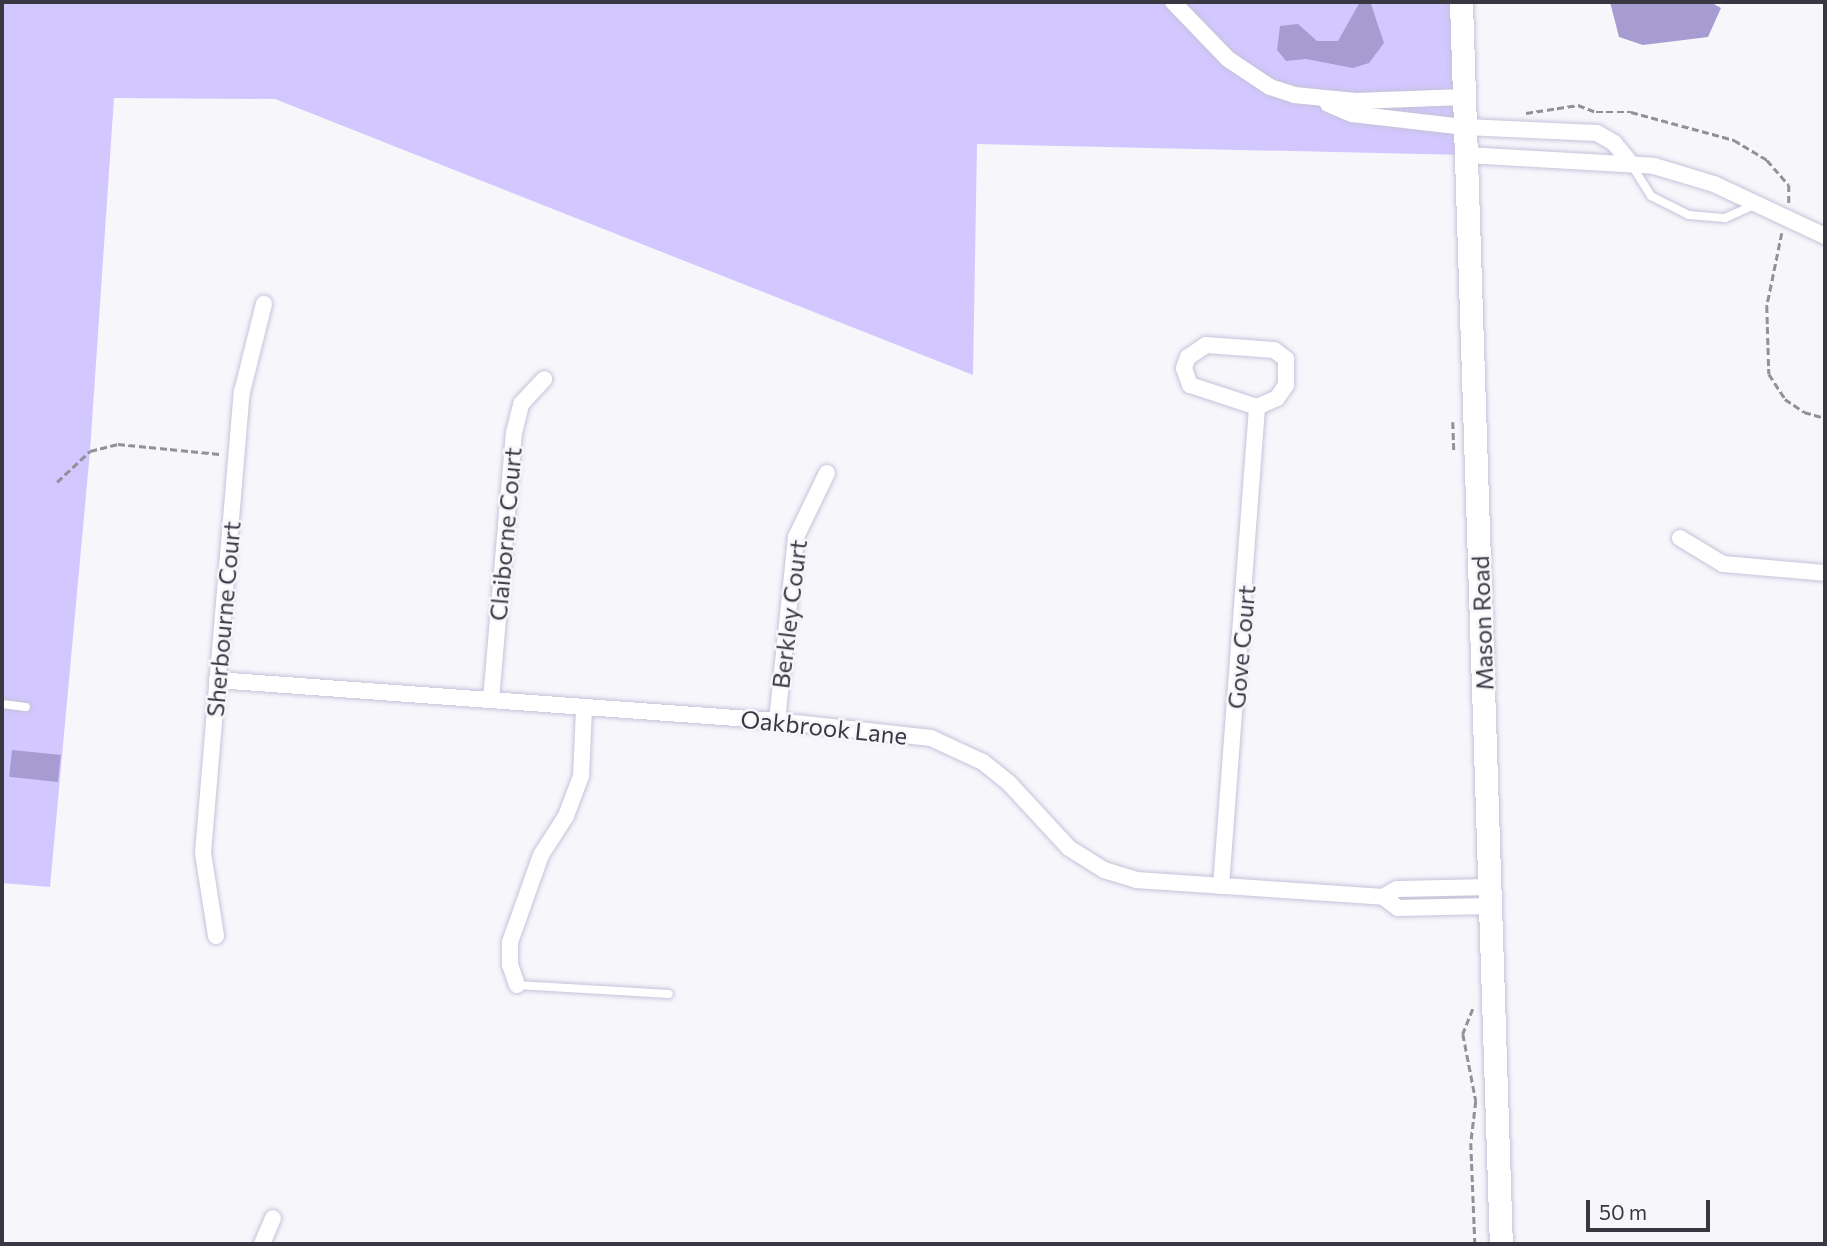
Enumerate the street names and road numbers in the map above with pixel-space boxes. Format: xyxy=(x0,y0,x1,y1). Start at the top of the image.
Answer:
street label: Claiborne Court xyxy=(483,446,527,622)
street label: Sherbourne Court xyxy=(200,520,246,718)
street label: Berkley Court xyxy=(766,538,812,690)
street label: Mason Road xyxy=(1465,555,1499,691)
street label: Gove Court xyxy=(1221,584,1261,710)
street label: Oakbrook Lane xyxy=(739,704,909,750)

